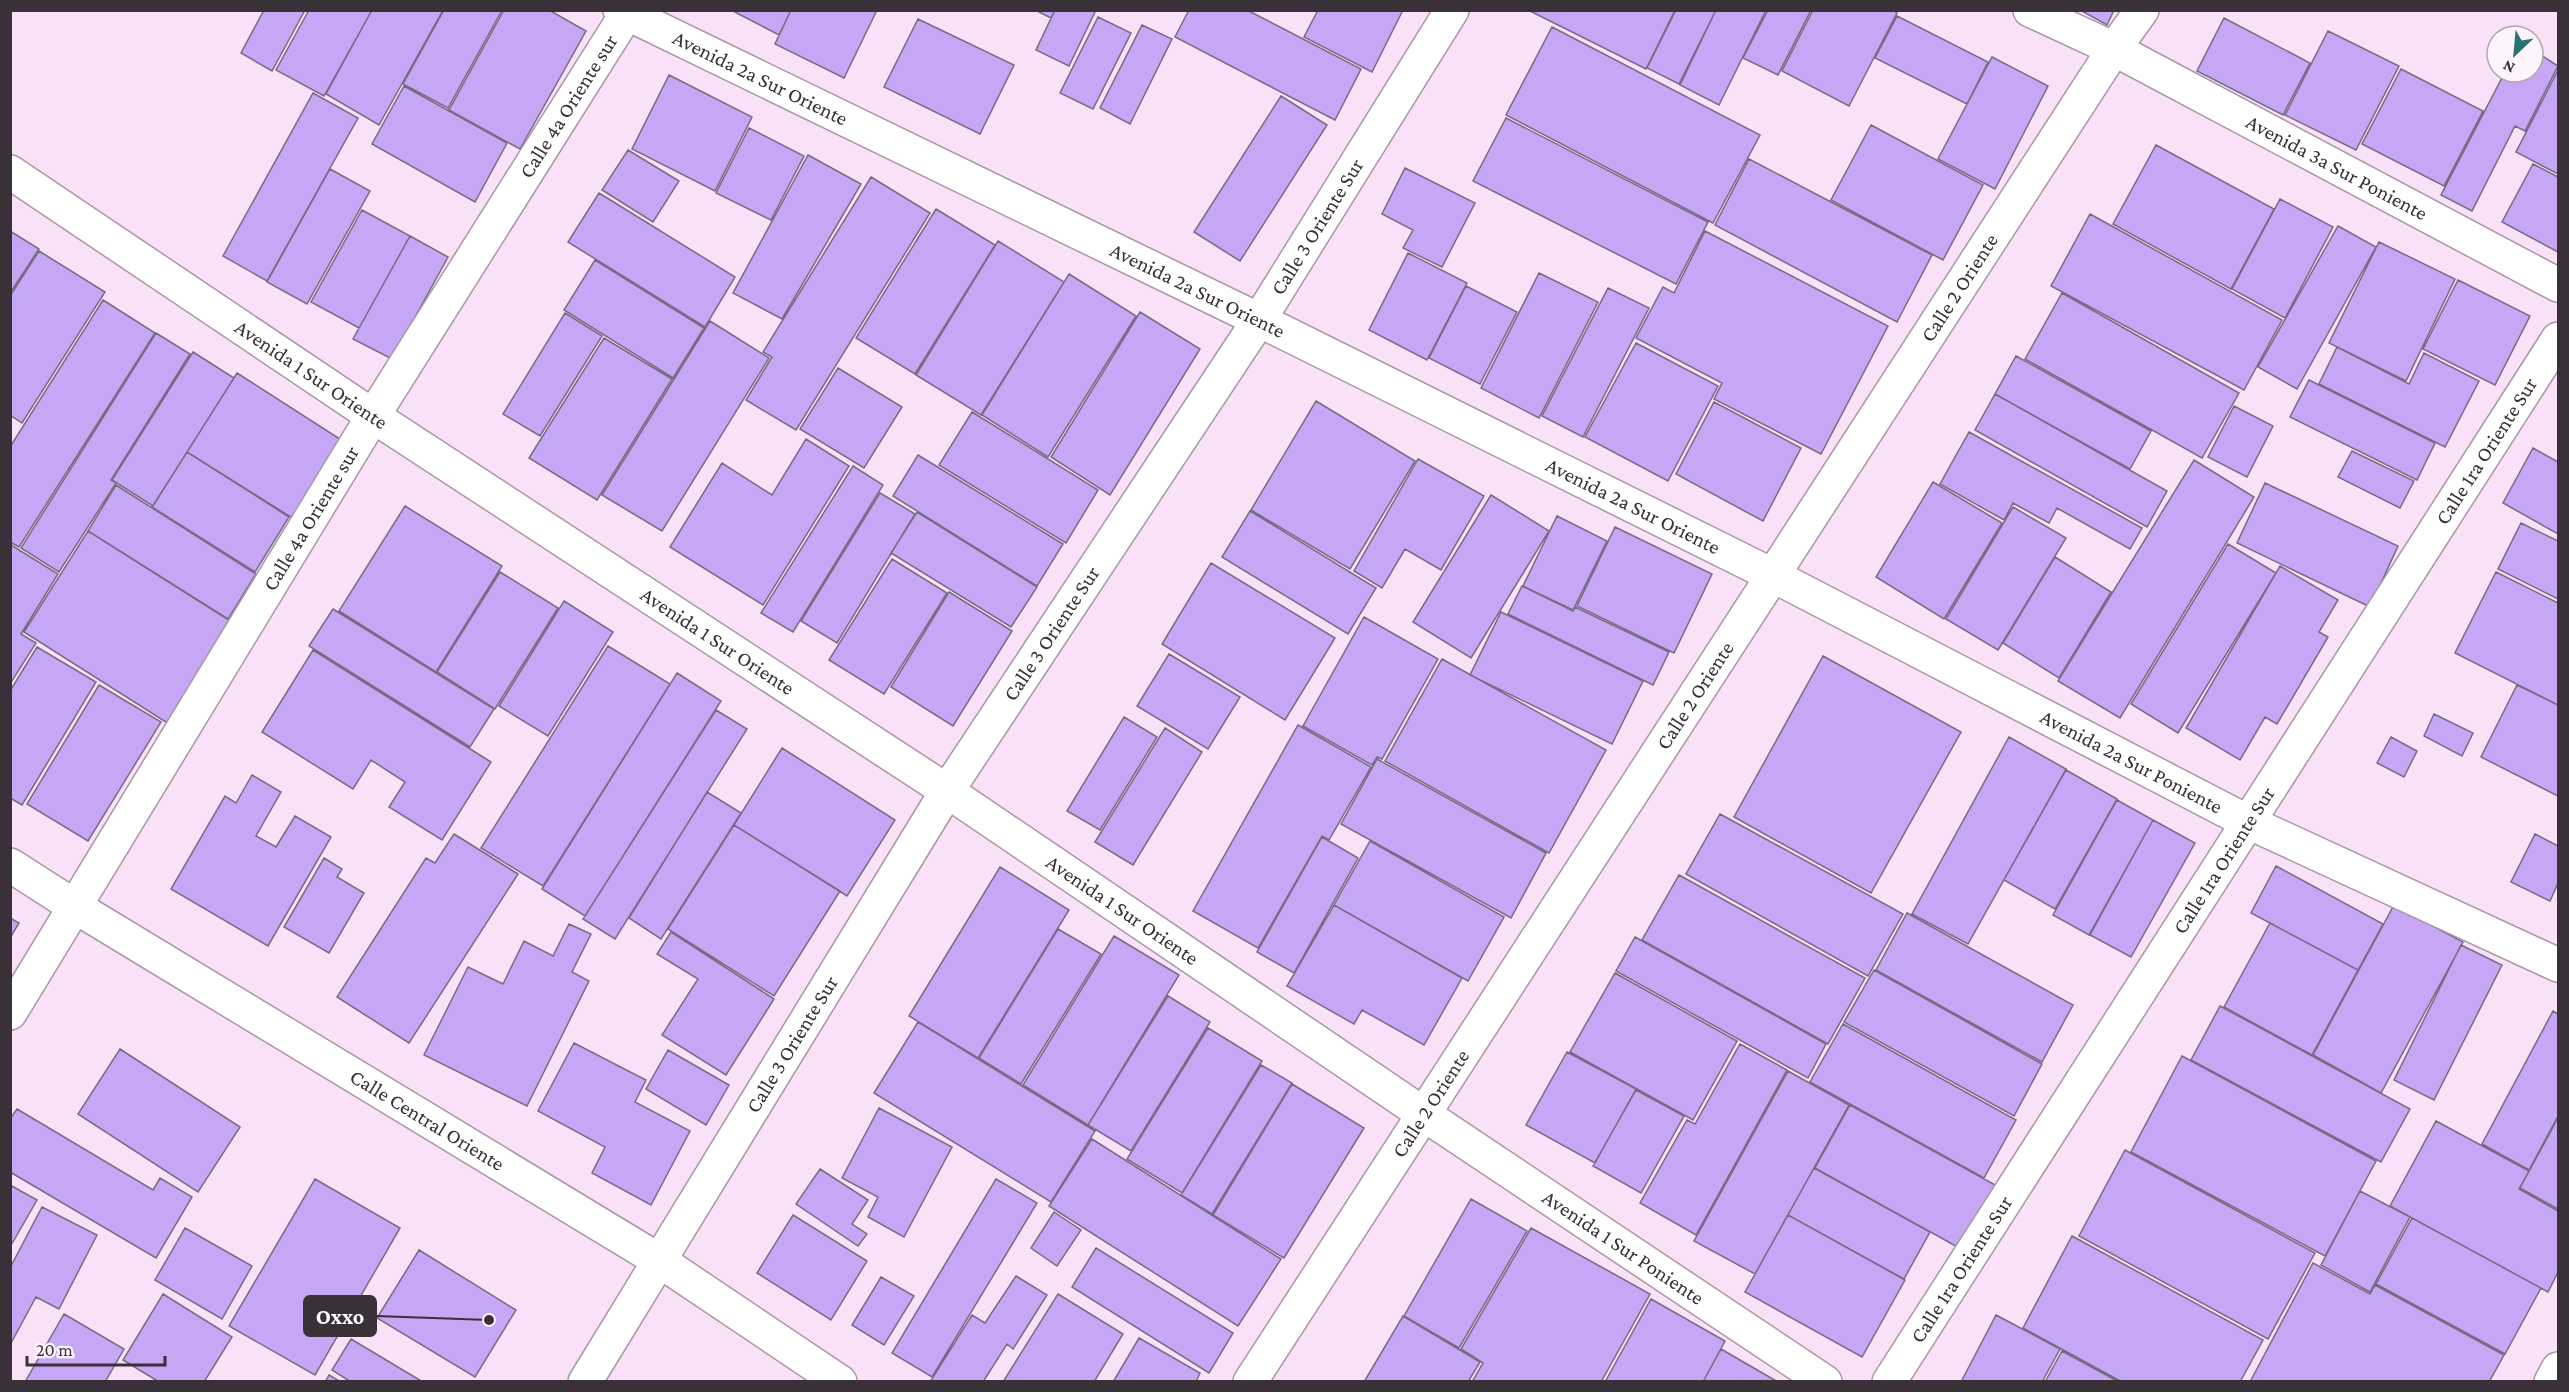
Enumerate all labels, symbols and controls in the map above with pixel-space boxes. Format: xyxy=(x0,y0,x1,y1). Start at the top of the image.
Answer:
north arrow xyxy=(2485,24,2545,84)
street label: Avenida 2a Sur Oriente xyxy=(669,26,852,131)
street label: Calle 4a Oriente sur xyxy=(514,29,623,182)
text: N xyxy=(2500,57,2517,77)
street label: Avenida 3a Sur Poniente xyxy=(2242,110,2432,225)
street label: Calle 3 Oriente Sur xyxy=(1266,154,1369,299)
street label: Calle 2 Oriente xyxy=(1916,229,2003,346)
street label: Avenida 2a Sur Oriente xyxy=(1106,238,1289,343)
street label: Avenida 1 Sur Oriente xyxy=(230,315,392,434)
street label: Calle 1ra Oriente Sur xyxy=(2430,373,2542,529)
street label: Calle 4a Oriente sur xyxy=(258,441,364,595)
street label: Avenida 2a Sur Oriente xyxy=(1542,453,1724,559)
street label: Calle 3 Oriente Sur xyxy=(998,561,1105,705)
street label: Avenida 1 Sur Oriente xyxy=(636,582,799,700)
street label: Calle 2 Oriente xyxy=(1651,637,1739,754)
street label: Avenida 2a Sur Poniente xyxy=(2036,704,2226,819)
street label: Calle 1ra Oriente Sur xyxy=(2168,782,2280,938)
street label: Avenida 1 Sur Oriente xyxy=(1042,850,1203,970)
street label: Calle 3 Oriente Sur xyxy=(741,971,843,1117)
street label: Calle 2 Oriente xyxy=(1387,1045,1474,1162)
street label: Calle Central Oriente xyxy=(346,1064,509,1176)
street label: Avenida 1 Sur Poniente xyxy=(1538,1185,1709,1310)
street label: Calle 1ra Oriente Sur xyxy=(1905,1191,2018,1347)
callout: Oxxo xyxy=(304,1296,376,1336)
text: Oxxo xyxy=(316,1304,364,1329)
scale bar xyxy=(27,1329,165,1367)
text: 20 m xyxy=(36,1340,73,1360)

